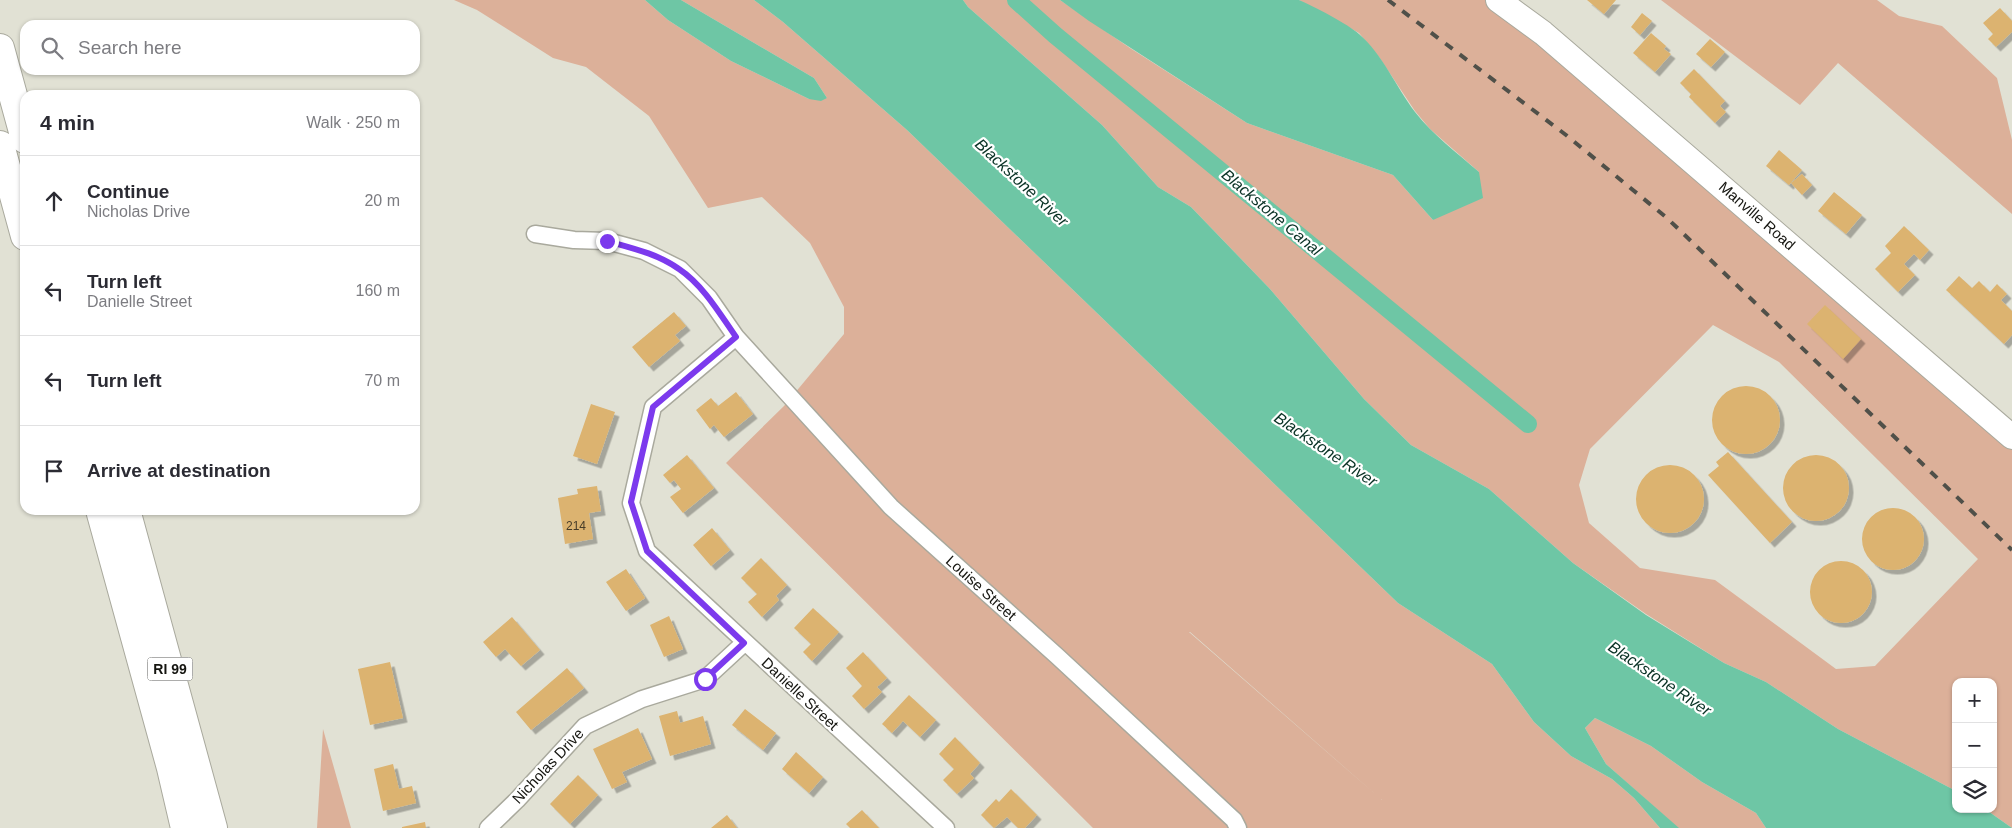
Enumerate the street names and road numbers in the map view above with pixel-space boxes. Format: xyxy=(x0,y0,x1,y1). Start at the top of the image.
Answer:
street label: Manville Road xyxy=(1716,178,1799,253)
street label: Louise Street xyxy=(943,552,1020,624)
street label: Danielle Street xyxy=(759,654,843,734)
road number: RI 99 xyxy=(148,658,192,681)
street label: Nicholas Drive xyxy=(508,724,587,807)

